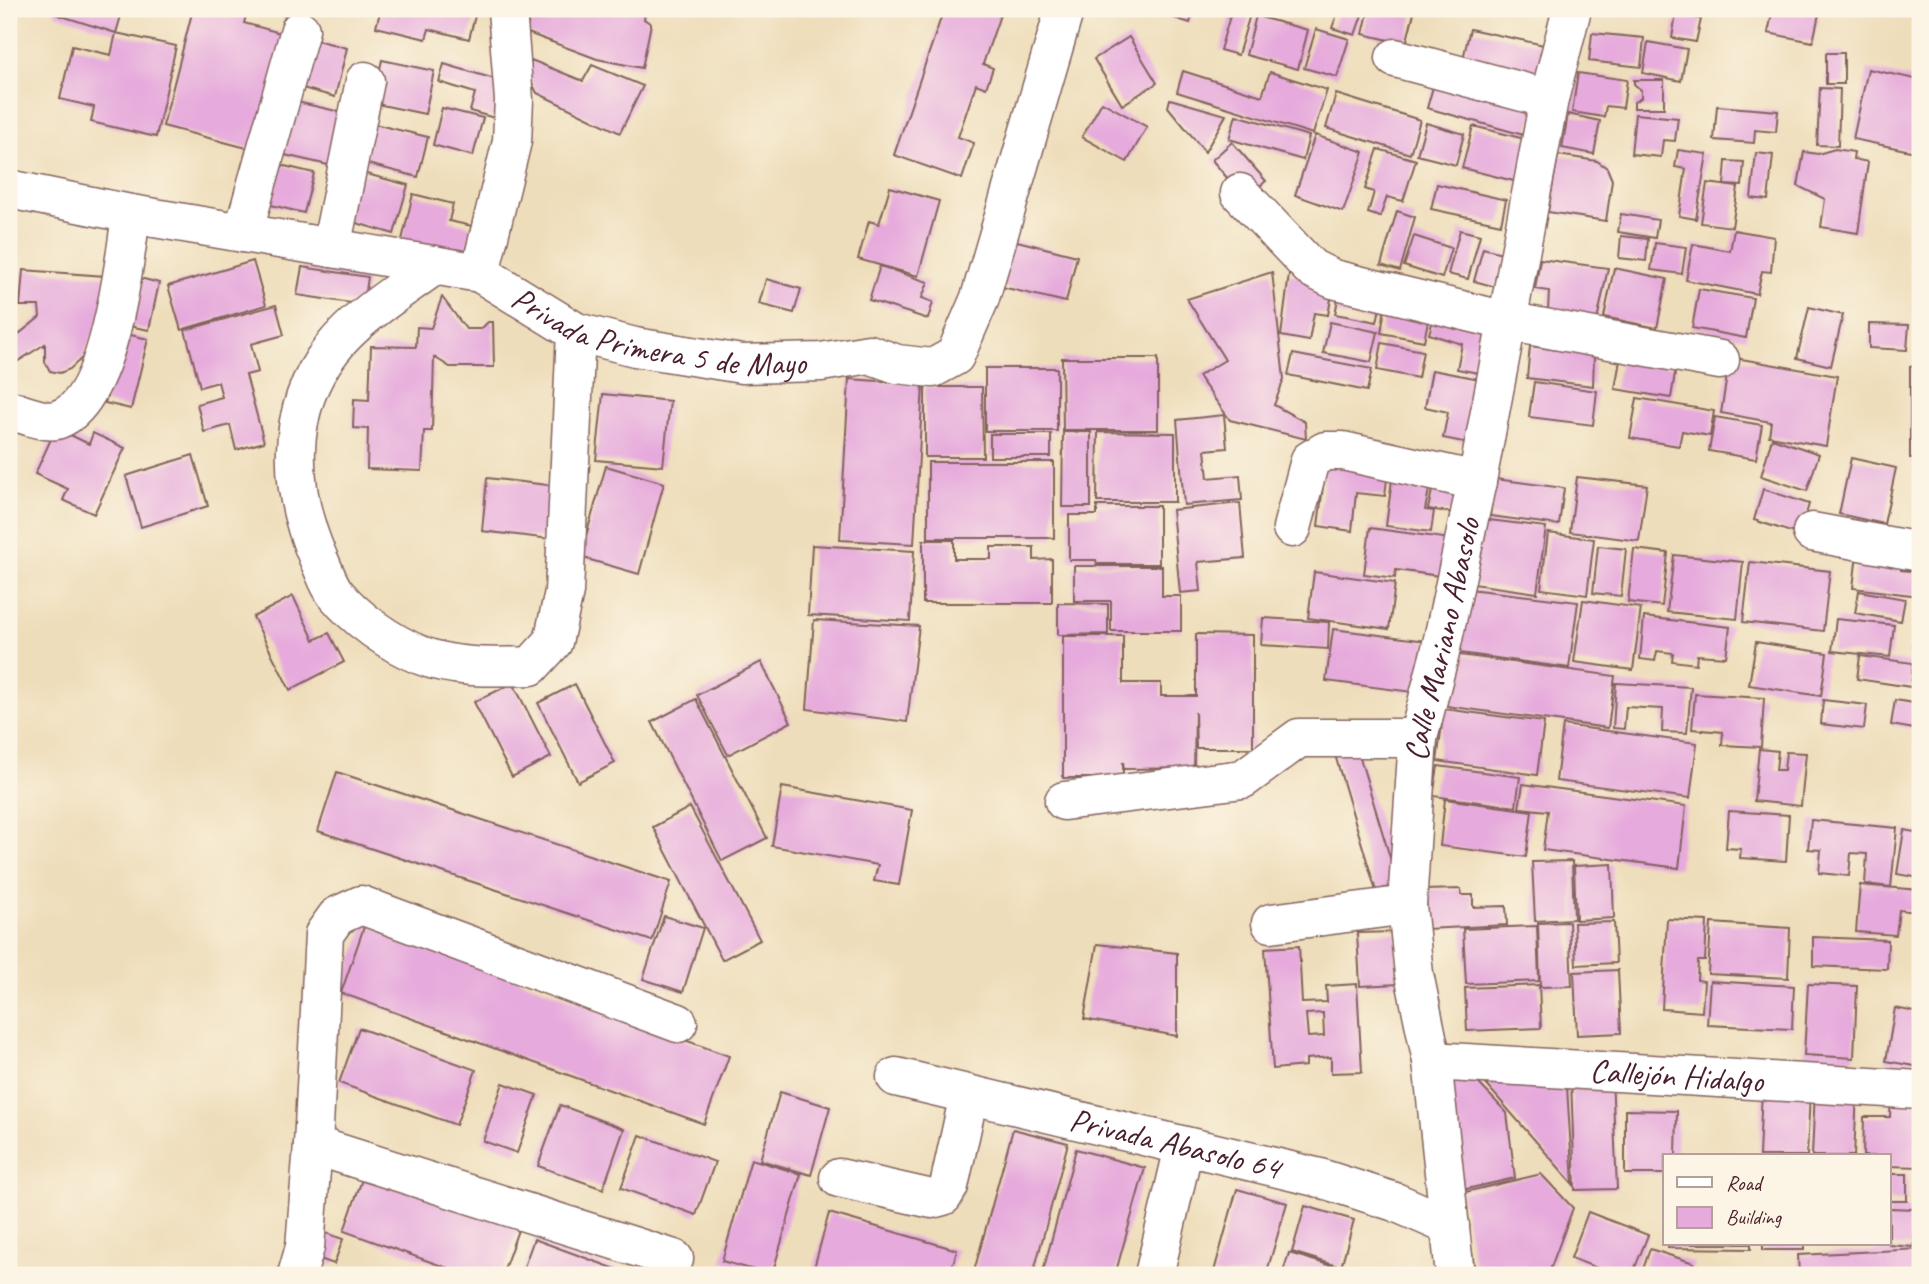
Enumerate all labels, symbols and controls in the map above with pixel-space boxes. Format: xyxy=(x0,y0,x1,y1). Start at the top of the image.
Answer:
street label: Privada Primera 5 de Mayo xyxy=(504,277,808,385)
street label: Calle Mariano Abasolo xyxy=(1396,513,1490,762)
street label: Callejón Hidalgo xyxy=(1589,1049,1766,1102)
street label: Privada Abasolo 64 xyxy=(1066,1098,1288,1190)
legend xyxy=(1663,1154,1890,1246)
text: Road xyxy=(1726,1170,1765,1196)
text: Building xyxy=(1726,1204,1783,1230)

